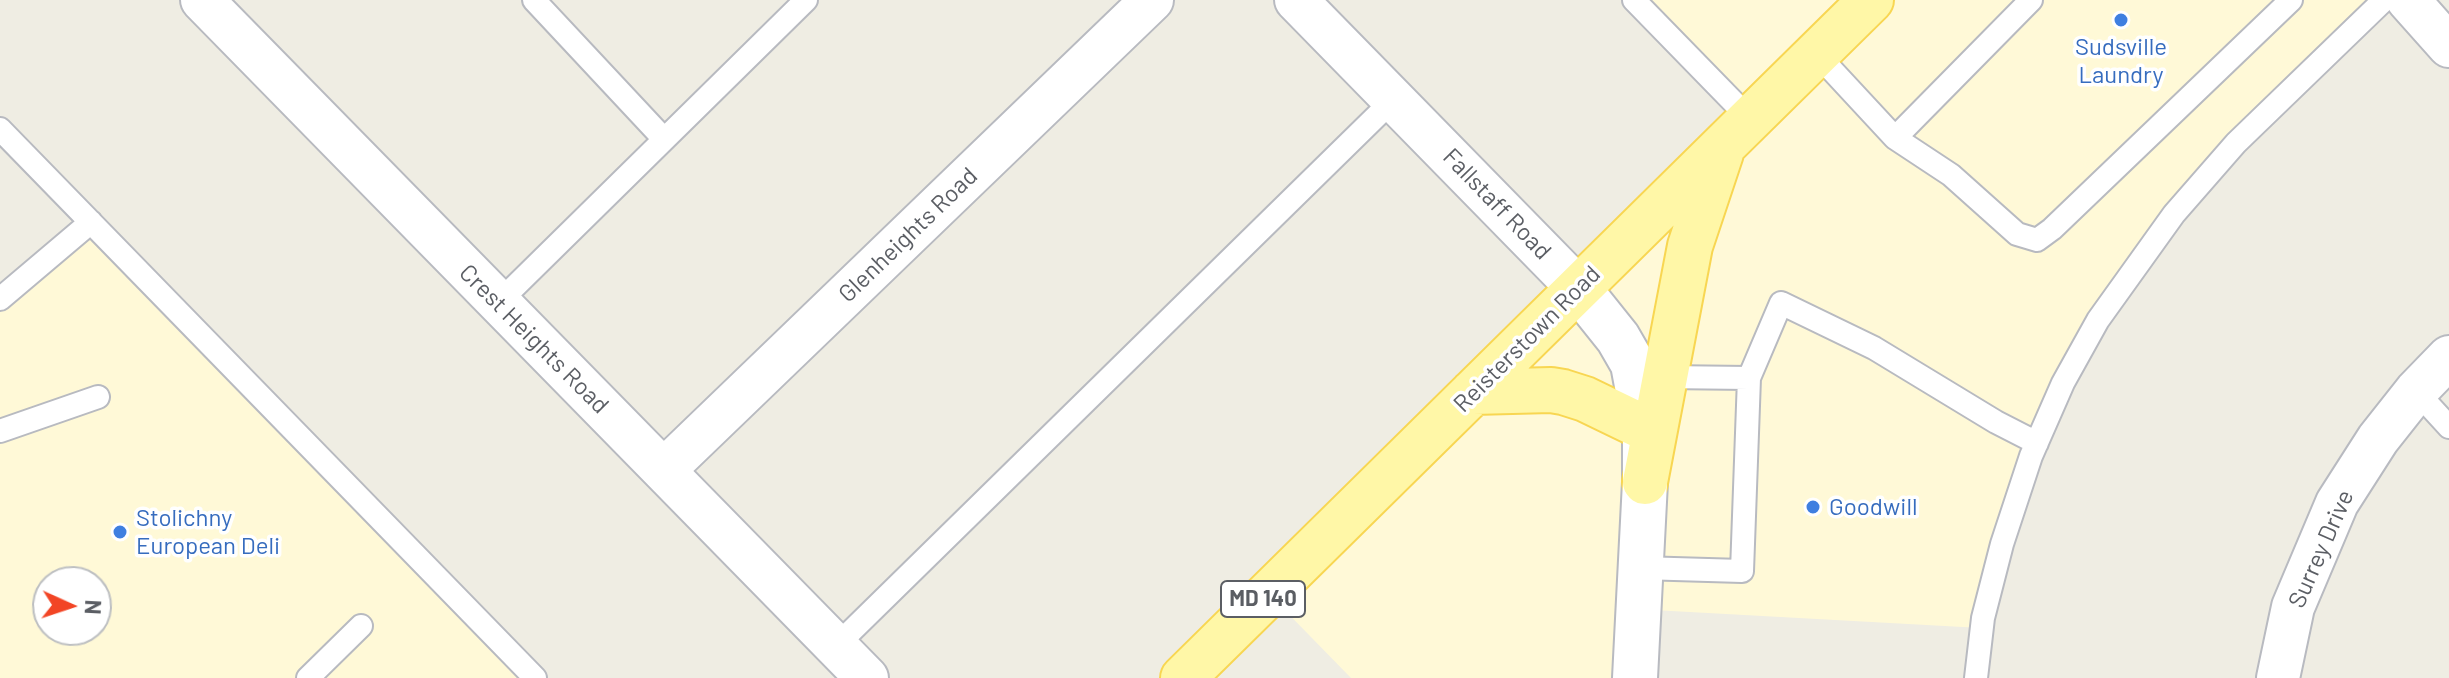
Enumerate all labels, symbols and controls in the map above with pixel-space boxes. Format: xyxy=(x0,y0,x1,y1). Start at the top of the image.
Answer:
marker: Sudsville Laundry xyxy=(2112,11,2130,29)
place label: Sudsville Laundry xyxy=(2075,33,2167,89)
street label: Fallstaff Road xyxy=(1437,142,1557,266)
street label: Glenheights Road xyxy=(833,162,983,308)
street label: Crest Heights Road xyxy=(453,258,615,420)
street label: Reisterstown Road xyxy=(1448,260,1606,418)
street label: Surrey Drive xyxy=(2282,486,2360,612)
place label: Goodwill xyxy=(1829,493,1917,521)
marker: Goodwill xyxy=(1804,498,1822,516)
place label: Stolichny European Deli xyxy=(136,504,280,560)
marker: Stolichny European Deli xyxy=(111,523,129,541)
north arrow xyxy=(32,566,112,646)
road number: MD 140 xyxy=(1221,581,1305,617)
text: N xyxy=(81,599,107,615)

